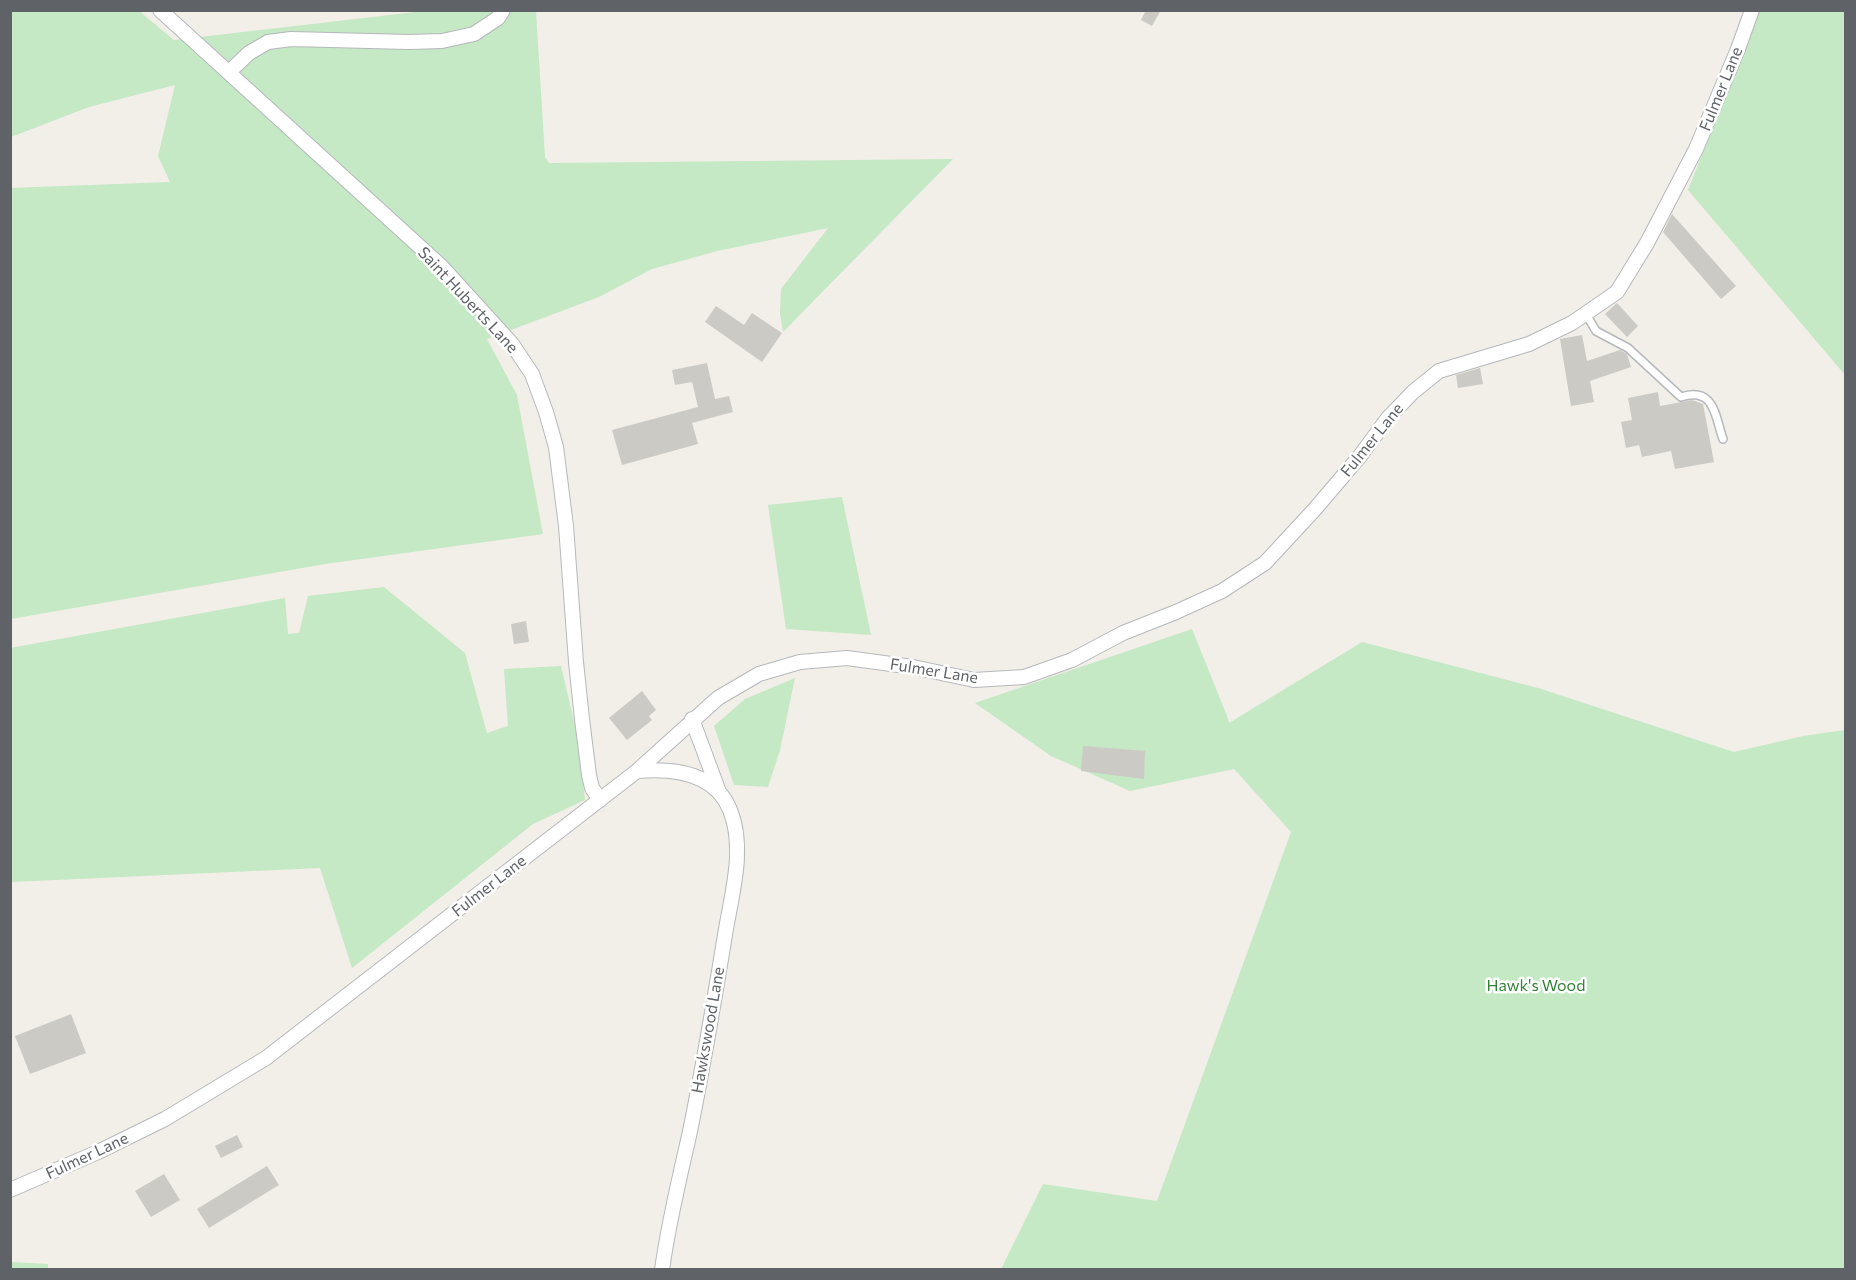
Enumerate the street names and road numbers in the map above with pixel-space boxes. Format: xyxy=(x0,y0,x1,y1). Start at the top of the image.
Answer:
street label: Fulmer Lane xyxy=(1695,44,1747,134)
street label: Saint Huberts Lane xyxy=(414,243,522,357)
street label: Fulmer Lane xyxy=(1337,399,1407,481)
street label: Fulmer Lane xyxy=(889,655,979,687)
street label: Fulmer Lane xyxy=(448,851,530,921)
street label: Hawkswood Lane xyxy=(687,965,729,1095)
street label: Fulmer Lane xyxy=(43,1129,131,1183)

